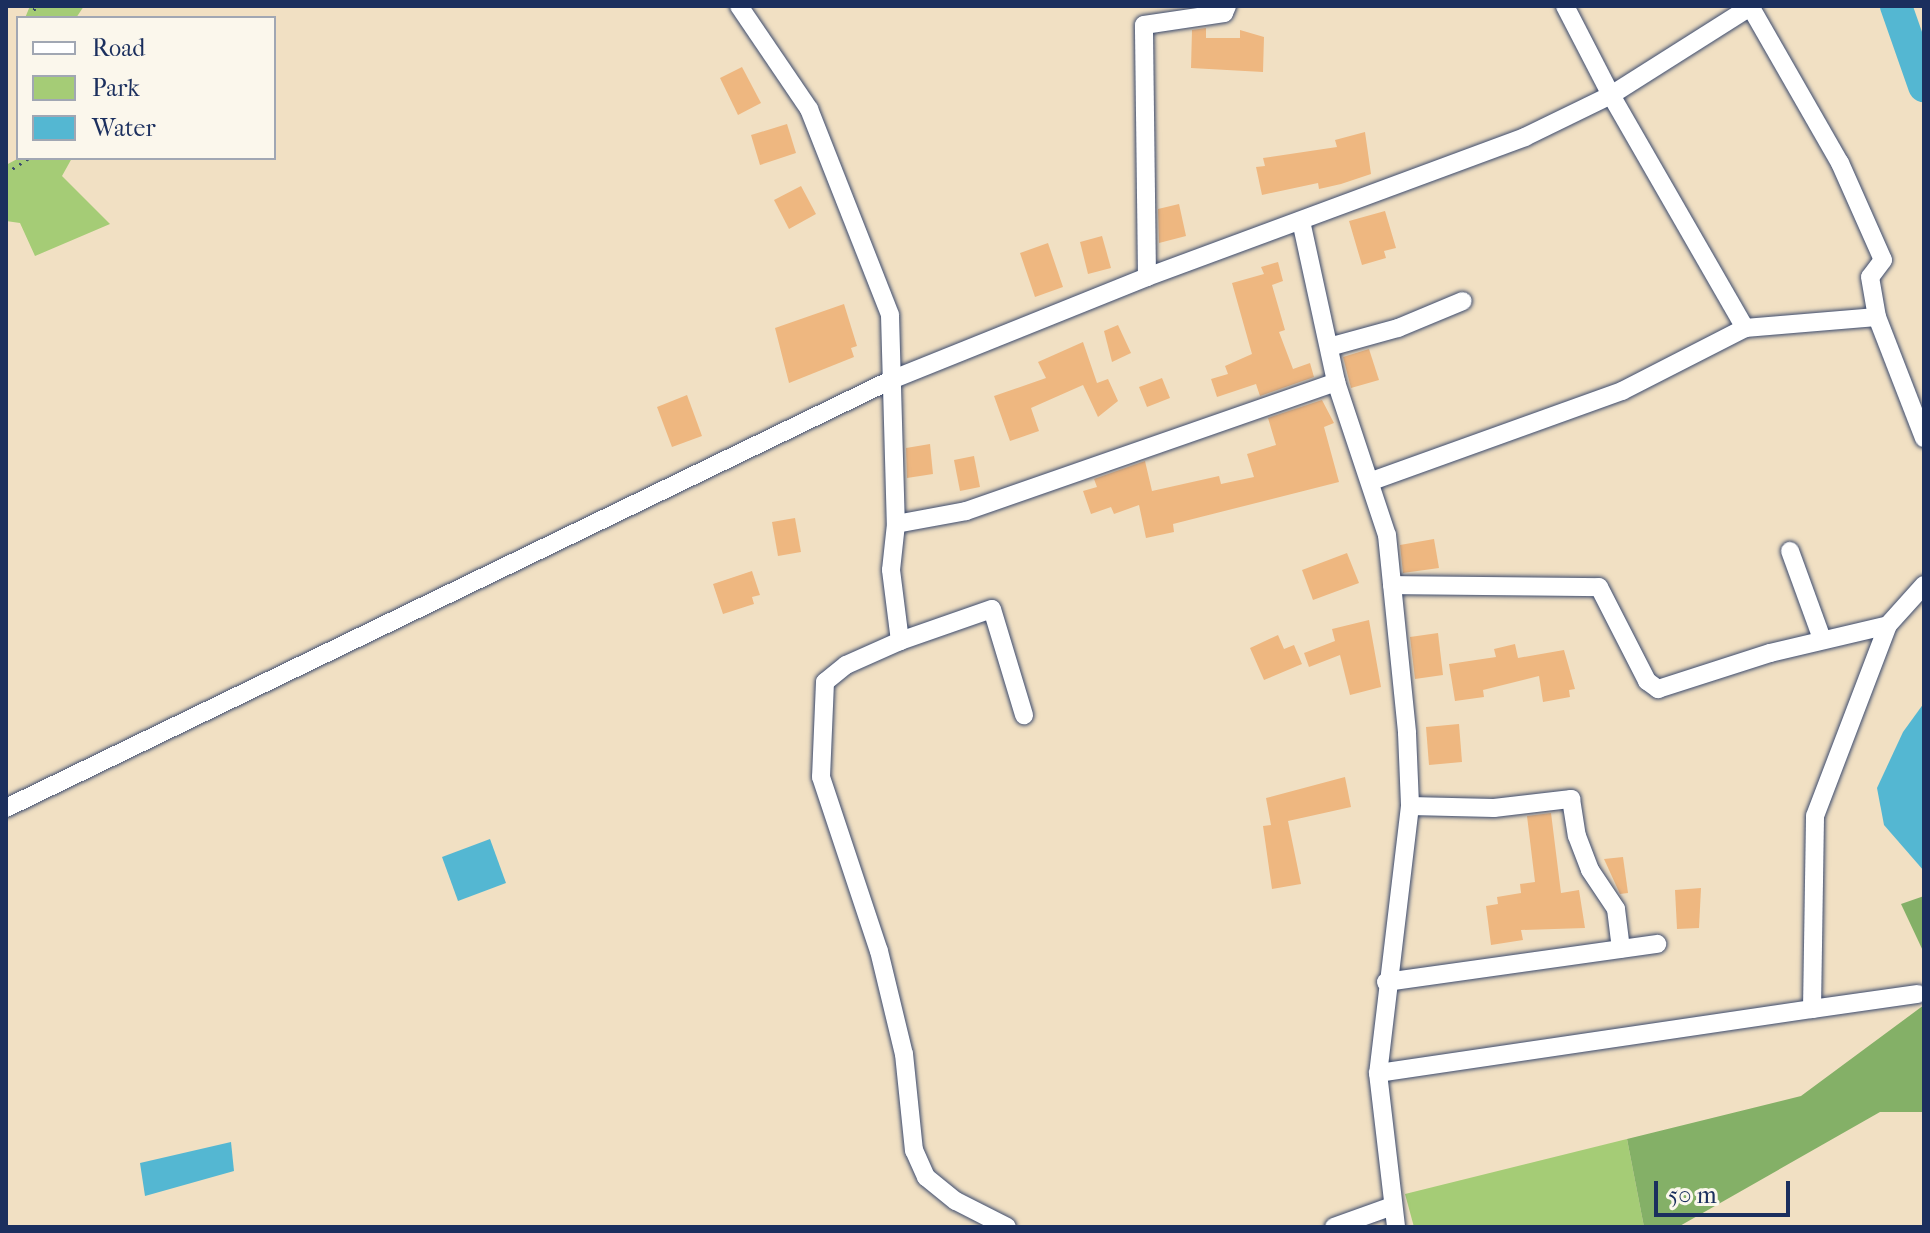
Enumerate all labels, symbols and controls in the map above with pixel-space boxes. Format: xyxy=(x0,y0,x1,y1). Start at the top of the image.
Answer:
legend xyxy=(16,16,276,160)
text: Road xyxy=(92,34,145,62)
text: Park xyxy=(92,74,140,102)
text: Water xyxy=(92,114,156,142)
scale bar xyxy=(1658,1165,1794,1215)
text: 50 m xyxy=(1668,1181,1717,1209)

